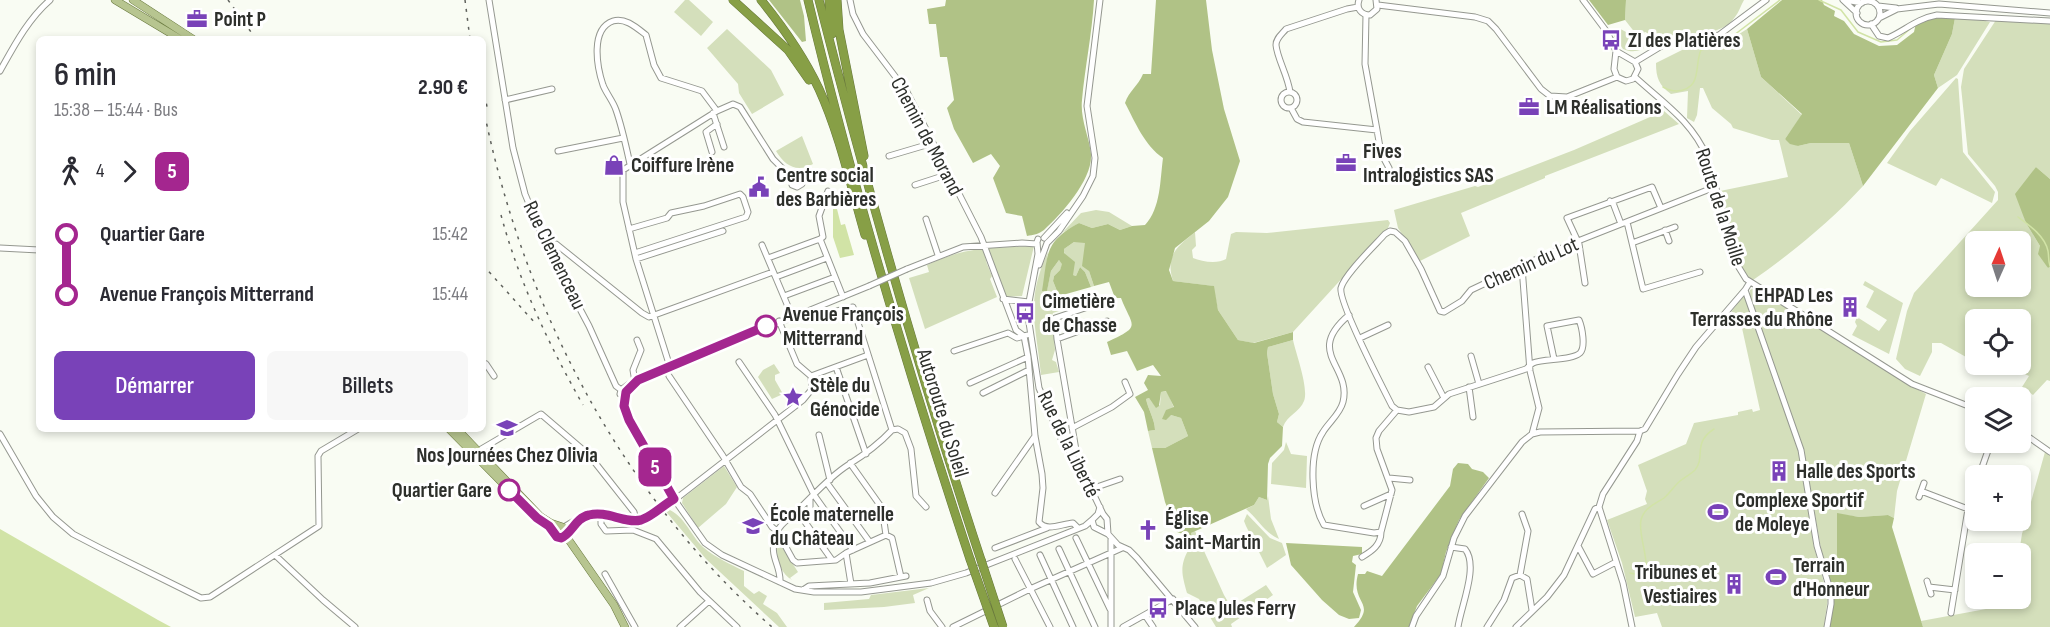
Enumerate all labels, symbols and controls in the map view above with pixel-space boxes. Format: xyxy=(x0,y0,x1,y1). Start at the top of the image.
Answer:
office icon: Point P xyxy=(185,7,209,31)
place label: Point P xyxy=(214,7,266,32)
bus stop icon: ZI des Platières xyxy=(1599,28,1623,52)
place label: ZI des Platières xyxy=(1628,28,1740,53)
text: 6 min xyxy=(54,55,117,95)
street label: Chemin de Morand xyxy=(885,73,968,200)
text: 2.90 € xyxy=(418,74,468,101)
office icon: LM Réalisations xyxy=(1517,95,1541,119)
place label: LM Réalisations xyxy=(1546,95,1662,120)
text: 15:38 – 15:44 · Bus xyxy=(54,98,178,122)
place label: Fives Intralogistics SAS xyxy=(1363,139,1494,188)
street label: Route de la Moille xyxy=(1690,145,1751,269)
office icon: Fives Intralogistics SAS xyxy=(1334,151,1358,175)
shop icon: Coiffure Irène xyxy=(602,153,626,177)
place label: Coiffure Irène xyxy=(631,153,734,178)
icon: walk xyxy=(54,155,87,188)
icon: forward xyxy=(113,155,146,188)
text: 4 xyxy=(96,159,104,183)
text: 5 xyxy=(167,159,177,184)
place label: Centre social des Barbières xyxy=(776,163,876,212)
public building icon: Centre social des Barbières xyxy=(747,175,771,199)
street label: Rue Clemenceau xyxy=(518,197,592,313)
text: Quartier Gare xyxy=(100,221,205,248)
text: 15:42 xyxy=(433,222,468,246)
north arrow xyxy=(1965,231,2031,297)
map controls xyxy=(1965,231,2031,609)
street label: Chemin du Lot xyxy=(1480,232,1582,295)
text: Avenue François Mitterrand xyxy=(100,281,314,308)
text: 15:44 xyxy=(432,282,468,306)
place label: EHPAD Les Terrasses du Rhône xyxy=(1690,283,1833,332)
place label: Cimetière de Chasse xyxy=(1042,289,1117,338)
building icon: EHPAD Les Terrasses du Rhône xyxy=(1838,295,1862,319)
bus stop icon: Cimetière de Chasse xyxy=(1013,301,1037,325)
place label: Avenue François Mitterrand xyxy=(782,302,904,351)
button: locate xyxy=(1965,309,2031,375)
marker: Avenue François Mitterrand xyxy=(755,315,777,337)
street label: Autoroute du Soleil xyxy=(911,345,974,480)
button: Démarrer xyxy=(54,351,255,420)
button: Billets xyxy=(267,351,468,420)
place label: Stèle du Génocide xyxy=(810,373,880,422)
place icon: Stèle du Génocide xyxy=(781,385,805,409)
street label: Rue de la Liberté xyxy=(1032,387,1105,502)
button: layers xyxy=(1965,387,2031,453)
school or university icon: Nos Journées Chez Olivia xyxy=(495,416,519,440)
place label: Nos Journées Chez Olivia xyxy=(416,443,598,468)
line badge: 5 xyxy=(636,448,674,486)
text: 5 xyxy=(650,455,660,480)
building icon: Halle des Sports xyxy=(1767,459,1791,483)
place label: Halle des Sports xyxy=(1796,459,1916,484)
button: + xyxy=(1965,465,2031,531)
place label: Quartier Gare xyxy=(392,478,492,503)
marker: Quartier Gare xyxy=(498,479,520,501)
place label: Complexe Sportif de Moleye xyxy=(1735,488,1864,537)
sports icon: Complexe Sportif de Moleye xyxy=(1706,500,1730,524)
place label: École maternelle du Château xyxy=(770,502,894,551)
place label: Église Saint-Martin xyxy=(1165,506,1261,555)
school or university icon: École maternelle du Château xyxy=(741,514,765,538)
church icon: Église Saint-Martin xyxy=(1136,518,1160,542)
button: − xyxy=(1965,543,2031,609)
place label: Terrain d'Honneur xyxy=(1793,553,1870,602)
place label: Tribunes et Vestiaires xyxy=(1634,560,1717,609)
sports icon: Terrain d'Honneur xyxy=(1764,565,1788,589)
building icon: Tribunes et Vestiaires xyxy=(1722,572,1746,596)
bus stop icon: Place Jules Ferry xyxy=(1146,596,1170,620)
place label: Place Jules Ferry xyxy=(1175,596,1296,621)

